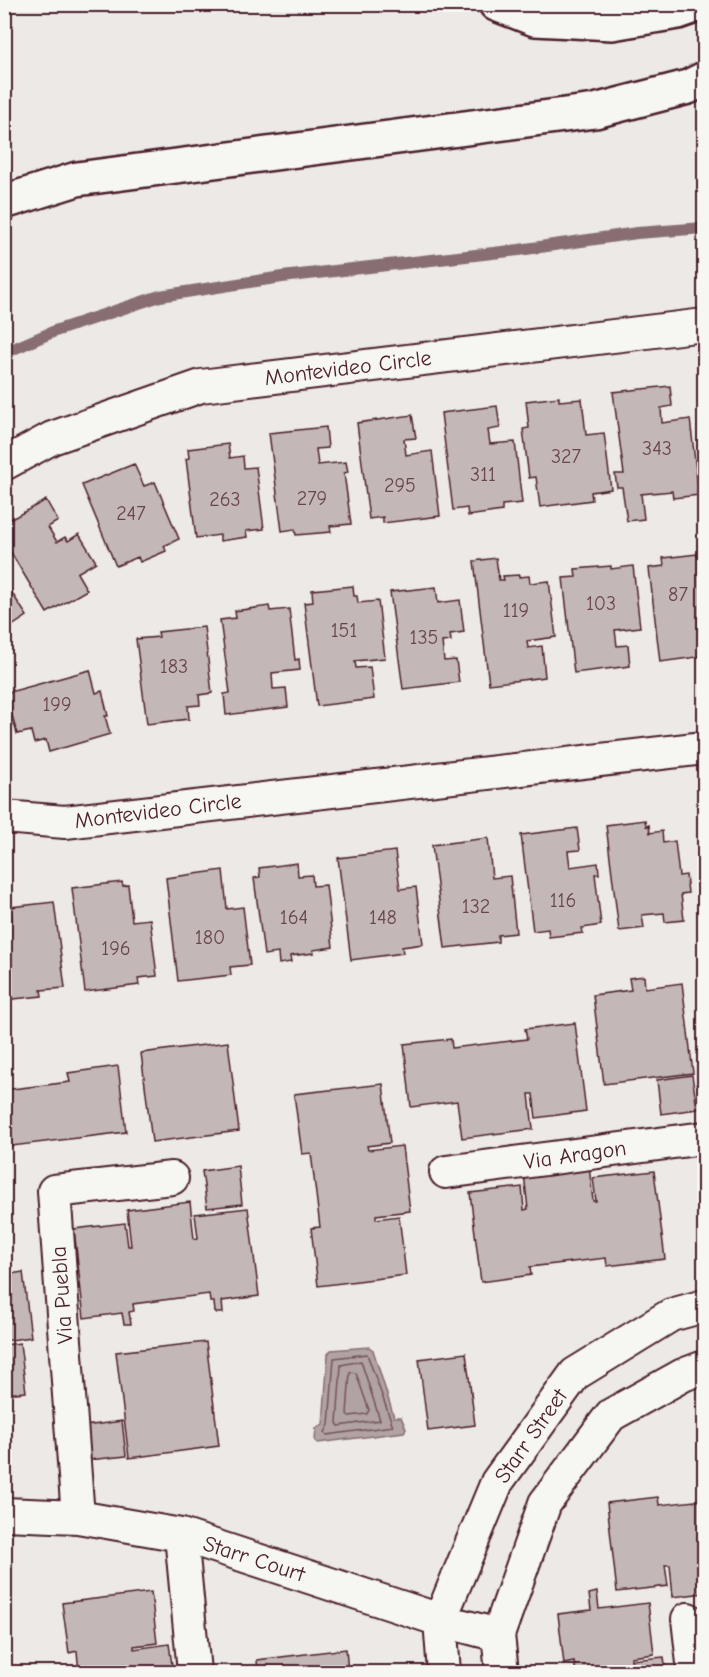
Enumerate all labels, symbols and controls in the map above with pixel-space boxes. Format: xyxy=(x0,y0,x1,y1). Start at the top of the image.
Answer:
street label: Montevideo Circle xyxy=(263,345,433,391)
house number: 343 xyxy=(642,437,672,460)
house number: 327 xyxy=(551,445,582,468)
house number: 311 xyxy=(470,463,496,486)
house number: 295 xyxy=(384,474,416,497)
house number: 279 xyxy=(297,487,327,510)
house number: 263 xyxy=(209,488,241,511)
house number: 247 xyxy=(116,502,146,525)
house number: 87 xyxy=(668,583,688,606)
house number: 103 xyxy=(586,592,616,615)
house number: 119 xyxy=(503,599,529,622)
house number: 151 xyxy=(331,619,357,642)
house number: 135 xyxy=(410,626,438,649)
house number: 183 xyxy=(160,655,188,678)
house number: 199 xyxy=(42,693,72,716)
street label: Montevideo Circle xyxy=(73,788,243,834)
house number: 116 xyxy=(550,889,576,912)
house number: 132 xyxy=(462,895,490,918)
house number: 164 xyxy=(280,906,308,929)
house number: 148 xyxy=(369,906,397,929)
house number: 180 xyxy=(195,926,225,949)
house number: 196 xyxy=(101,937,131,960)
street label: Via Aragon xyxy=(522,1135,628,1175)
street label: Via Puebla xyxy=(46,1245,78,1345)
street label: Starr Street xyxy=(489,1383,573,1488)
street label: Starr Court xyxy=(200,1530,309,1588)

